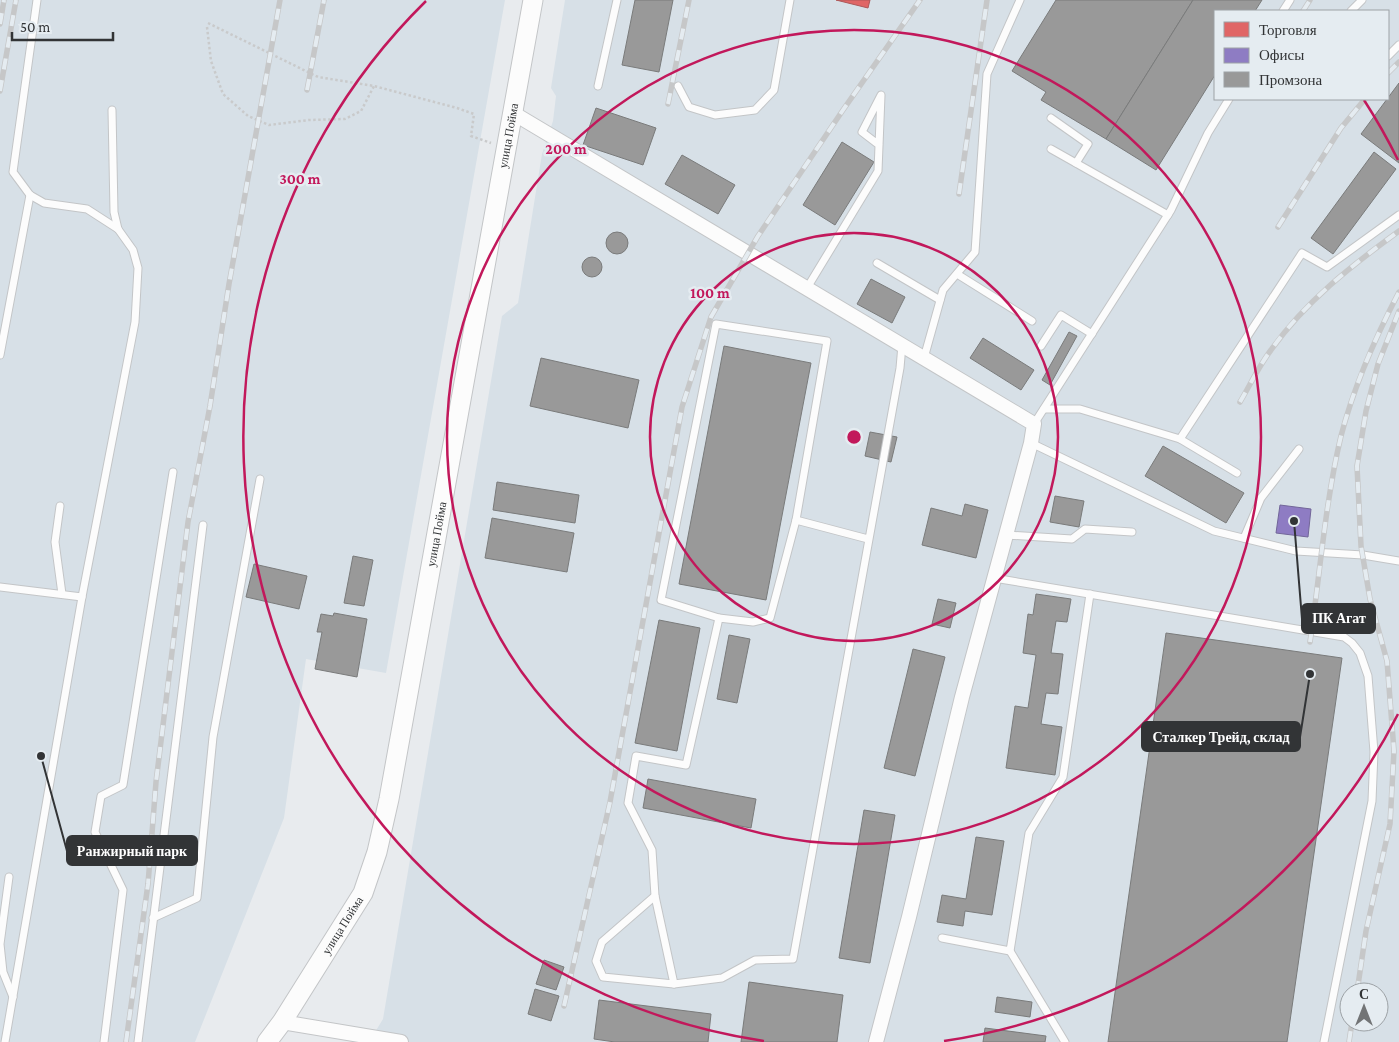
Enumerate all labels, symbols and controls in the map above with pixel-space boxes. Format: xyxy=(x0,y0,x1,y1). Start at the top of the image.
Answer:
scale bar xyxy=(12,10,114,42)
legend xyxy=(1214,10,1389,100)
text: 50 m xyxy=(20,19,50,35)
text: Торговля xyxy=(1259,22,1317,38)
text: Офисы xyxy=(1259,47,1304,63)
text: Промзона xyxy=(1259,72,1322,88)
street label: улица Пойма xyxy=(496,101,521,169)
text: 200 m xyxy=(545,141,587,157)
text: 300 m xyxy=(279,171,321,187)
text: 100 m xyxy=(690,285,730,301)
centre of rings xyxy=(845,428,863,446)
street label: улица Пойма xyxy=(424,500,450,568)
callout: ПК Агат xyxy=(1302,604,1375,633)
text: ПК Агат xyxy=(1312,610,1366,626)
callout: Сталкер Трейд, склад xyxy=(1142,722,1300,751)
text: Сталкер Трейд, склад xyxy=(1152,729,1290,746)
callout: Ранжирный парк xyxy=(67,836,197,865)
text: Ранжирный парк xyxy=(77,843,188,859)
street label: улица Пойма xyxy=(319,893,366,957)
north arrow xyxy=(1339,982,1389,1032)
text: С xyxy=(1359,986,1369,1002)

